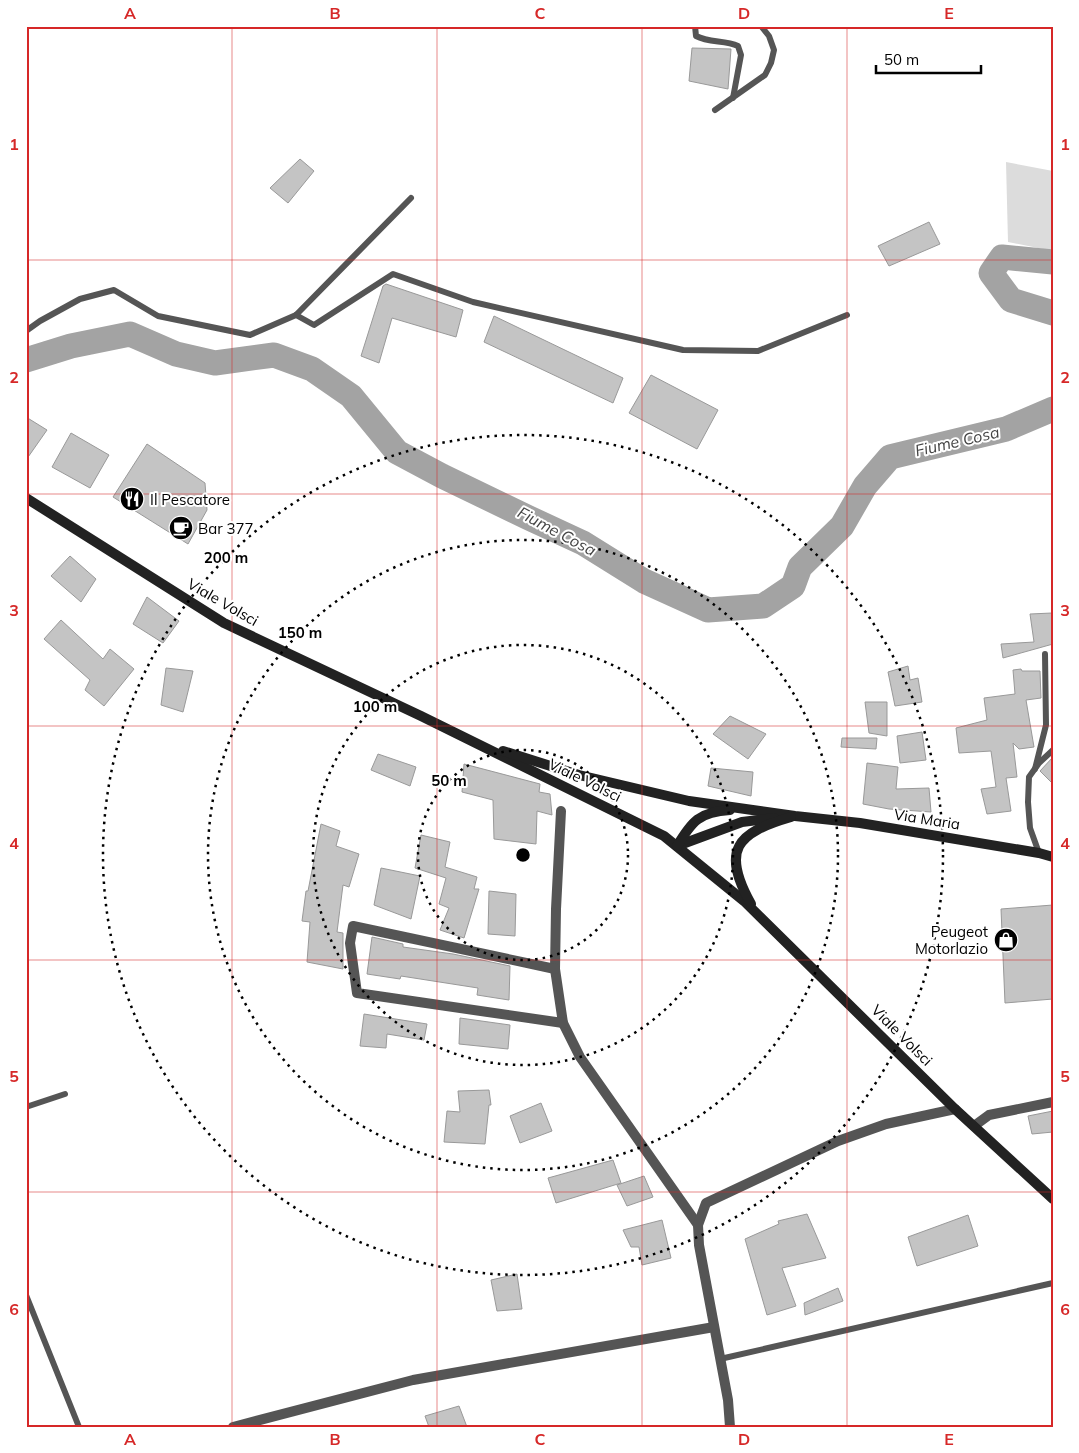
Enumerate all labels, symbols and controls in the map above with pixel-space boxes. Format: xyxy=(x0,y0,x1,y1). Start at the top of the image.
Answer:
text: A xyxy=(124,3,136,23)
text: B xyxy=(329,3,341,23)
text: C xyxy=(535,3,546,23)
text: D xyxy=(738,3,750,23)
text: E xyxy=(944,3,954,23)
scale bar xyxy=(876,42,982,74)
text: 50 m xyxy=(884,50,919,69)
text: 1 xyxy=(9,134,19,154)
text: 1 xyxy=(1060,134,1070,154)
text: 2 xyxy=(9,367,19,387)
text: 2 xyxy=(1060,367,1070,387)
water label: Fiume Cosa xyxy=(913,421,1002,460)
restaurant icon: Il Pescatore xyxy=(119,486,145,512)
place label: Il Pescatore xyxy=(150,490,230,509)
water label: Fiume Cosa xyxy=(514,502,600,560)
cafe icon: Bar 377 xyxy=(168,515,194,541)
place label: Bar 377 xyxy=(198,519,254,538)
text: 200 m xyxy=(204,548,248,567)
street label: Viale Volsci xyxy=(184,574,262,630)
text: 3 xyxy=(9,600,19,620)
text: 3 xyxy=(1060,600,1070,620)
text: 150 m xyxy=(278,623,322,642)
text: 100 m xyxy=(353,697,397,716)
street label: Viale Volsci xyxy=(545,754,625,806)
text: 50 m xyxy=(431,771,467,790)
street label: Via Maria xyxy=(893,804,961,834)
text: 4 xyxy=(9,833,19,853)
text: 4 xyxy=(1060,833,1070,853)
centre of rings xyxy=(514,846,532,864)
place label: Peugeot Motorlazio xyxy=(915,922,988,958)
shop icon: Peugeot Motorlazio xyxy=(993,927,1019,953)
street label: Viale Volsci xyxy=(867,1000,937,1070)
text: 5 xyxy=(9,1066,19,1086)
text: 5 xyxy=(1060,1066,1070,1086)
text: 6 xyxy=(9,1299,19,1319)
text: 6 xyxy=(1060,1299,1070,1319)
text: A xyxy=(124,1429,136,1449)
text: B xyxy=(329,1429,341,1449)
text: C xyxy=(535,1429,546,1449)
text: D xyxy=(738,1429,750,1449)
text: E xyxy=(944,1429,954,1449)

